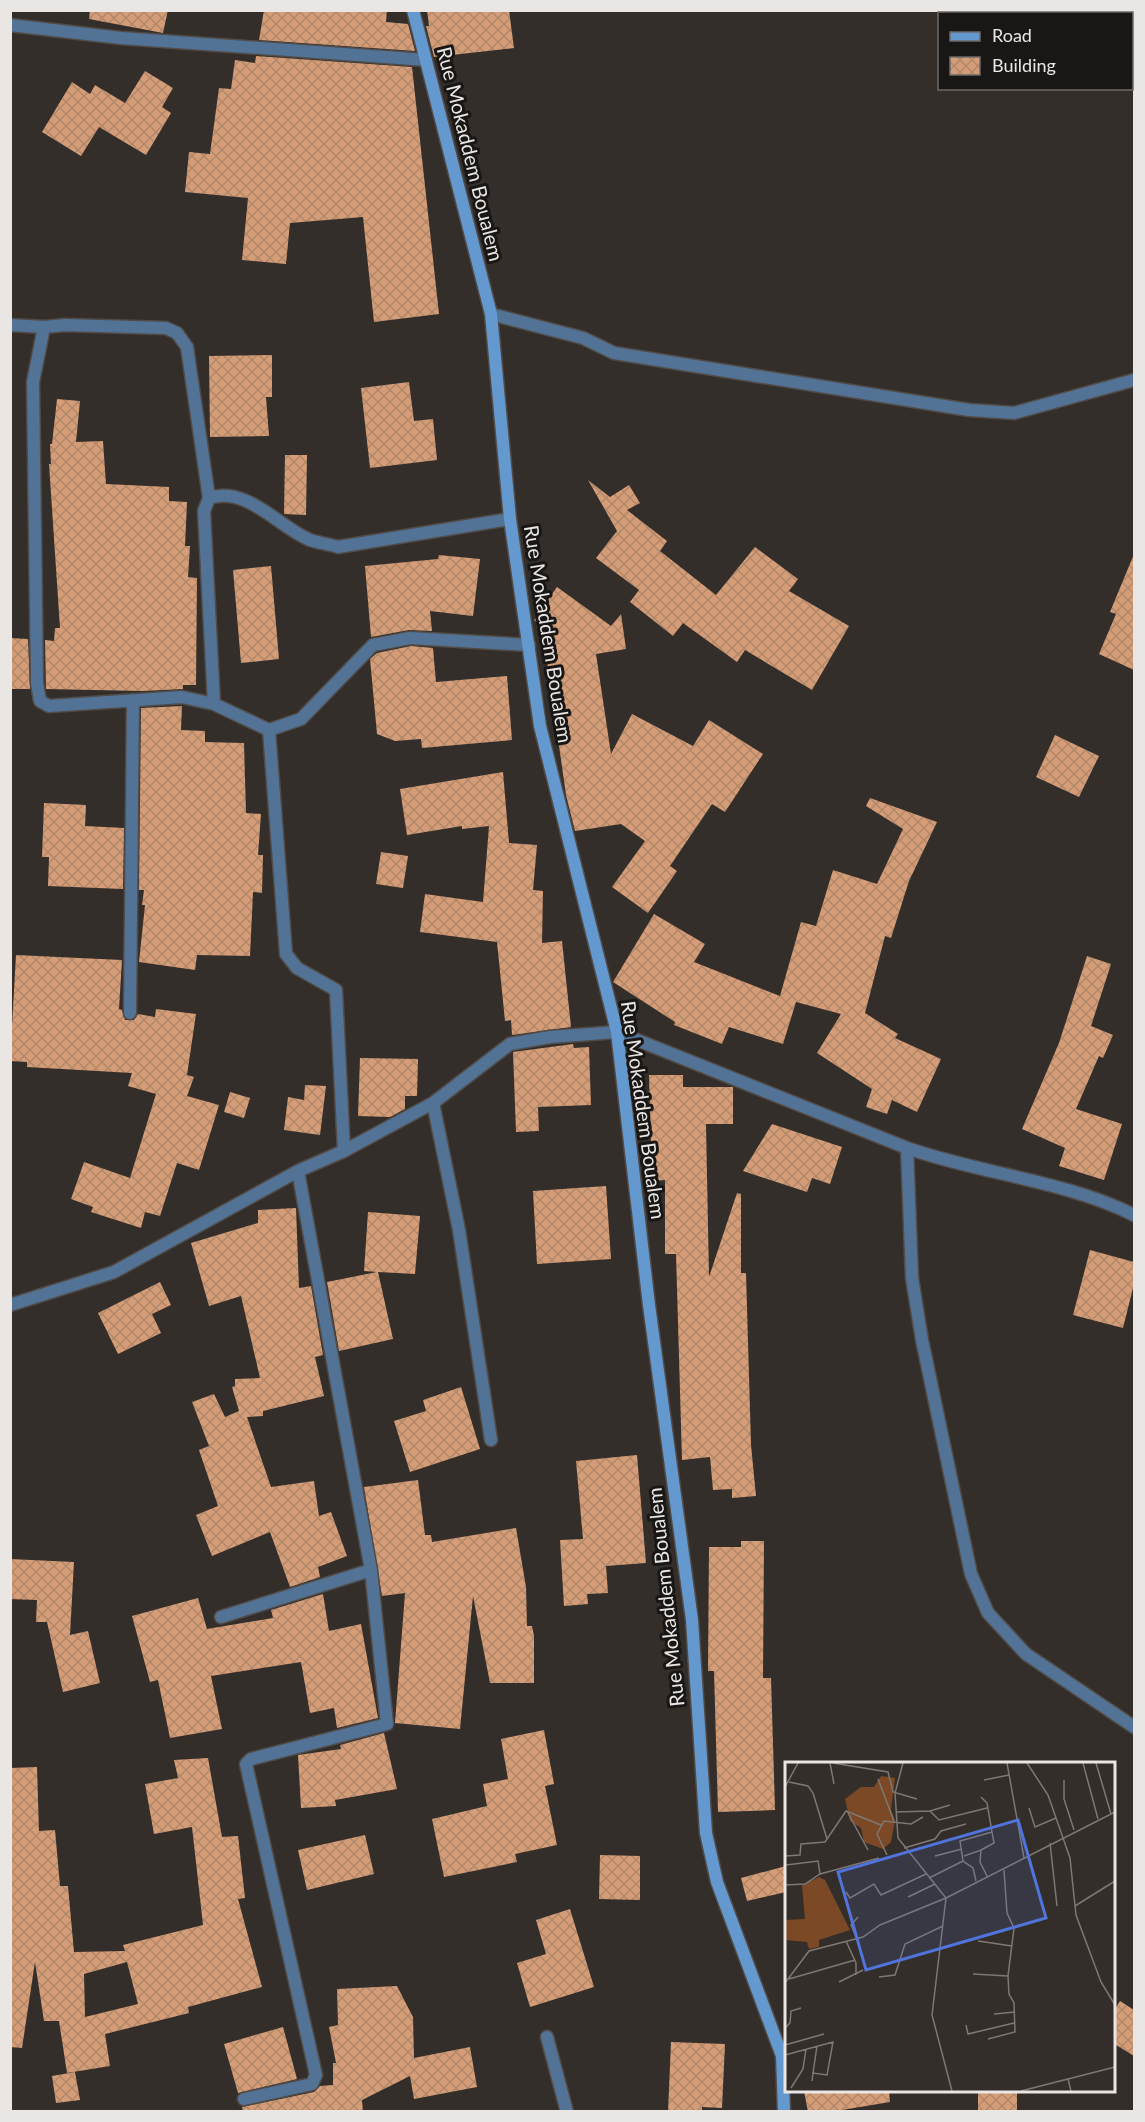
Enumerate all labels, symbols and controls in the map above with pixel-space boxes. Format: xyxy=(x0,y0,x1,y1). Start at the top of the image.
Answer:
legend xyxy=(938,12,1133,90)
text: Road xyxy=(992,24,1032,46)
street label: Rue Mokaddem Boualem xyxy=(433,44,509,263)
text: Building xyxy=(992,54,1056,76)
street label: Rue Mokaddem Boualem xyxy=(520,523,578,744)
street label: Rue Mokaddem Boualem xyxy=(617,999,671,1221)
street label: Rue Mokaddem Boualem xyxy=(642,1486,688,1708)
inset map xyxy=(785,1762,1115,2092)

